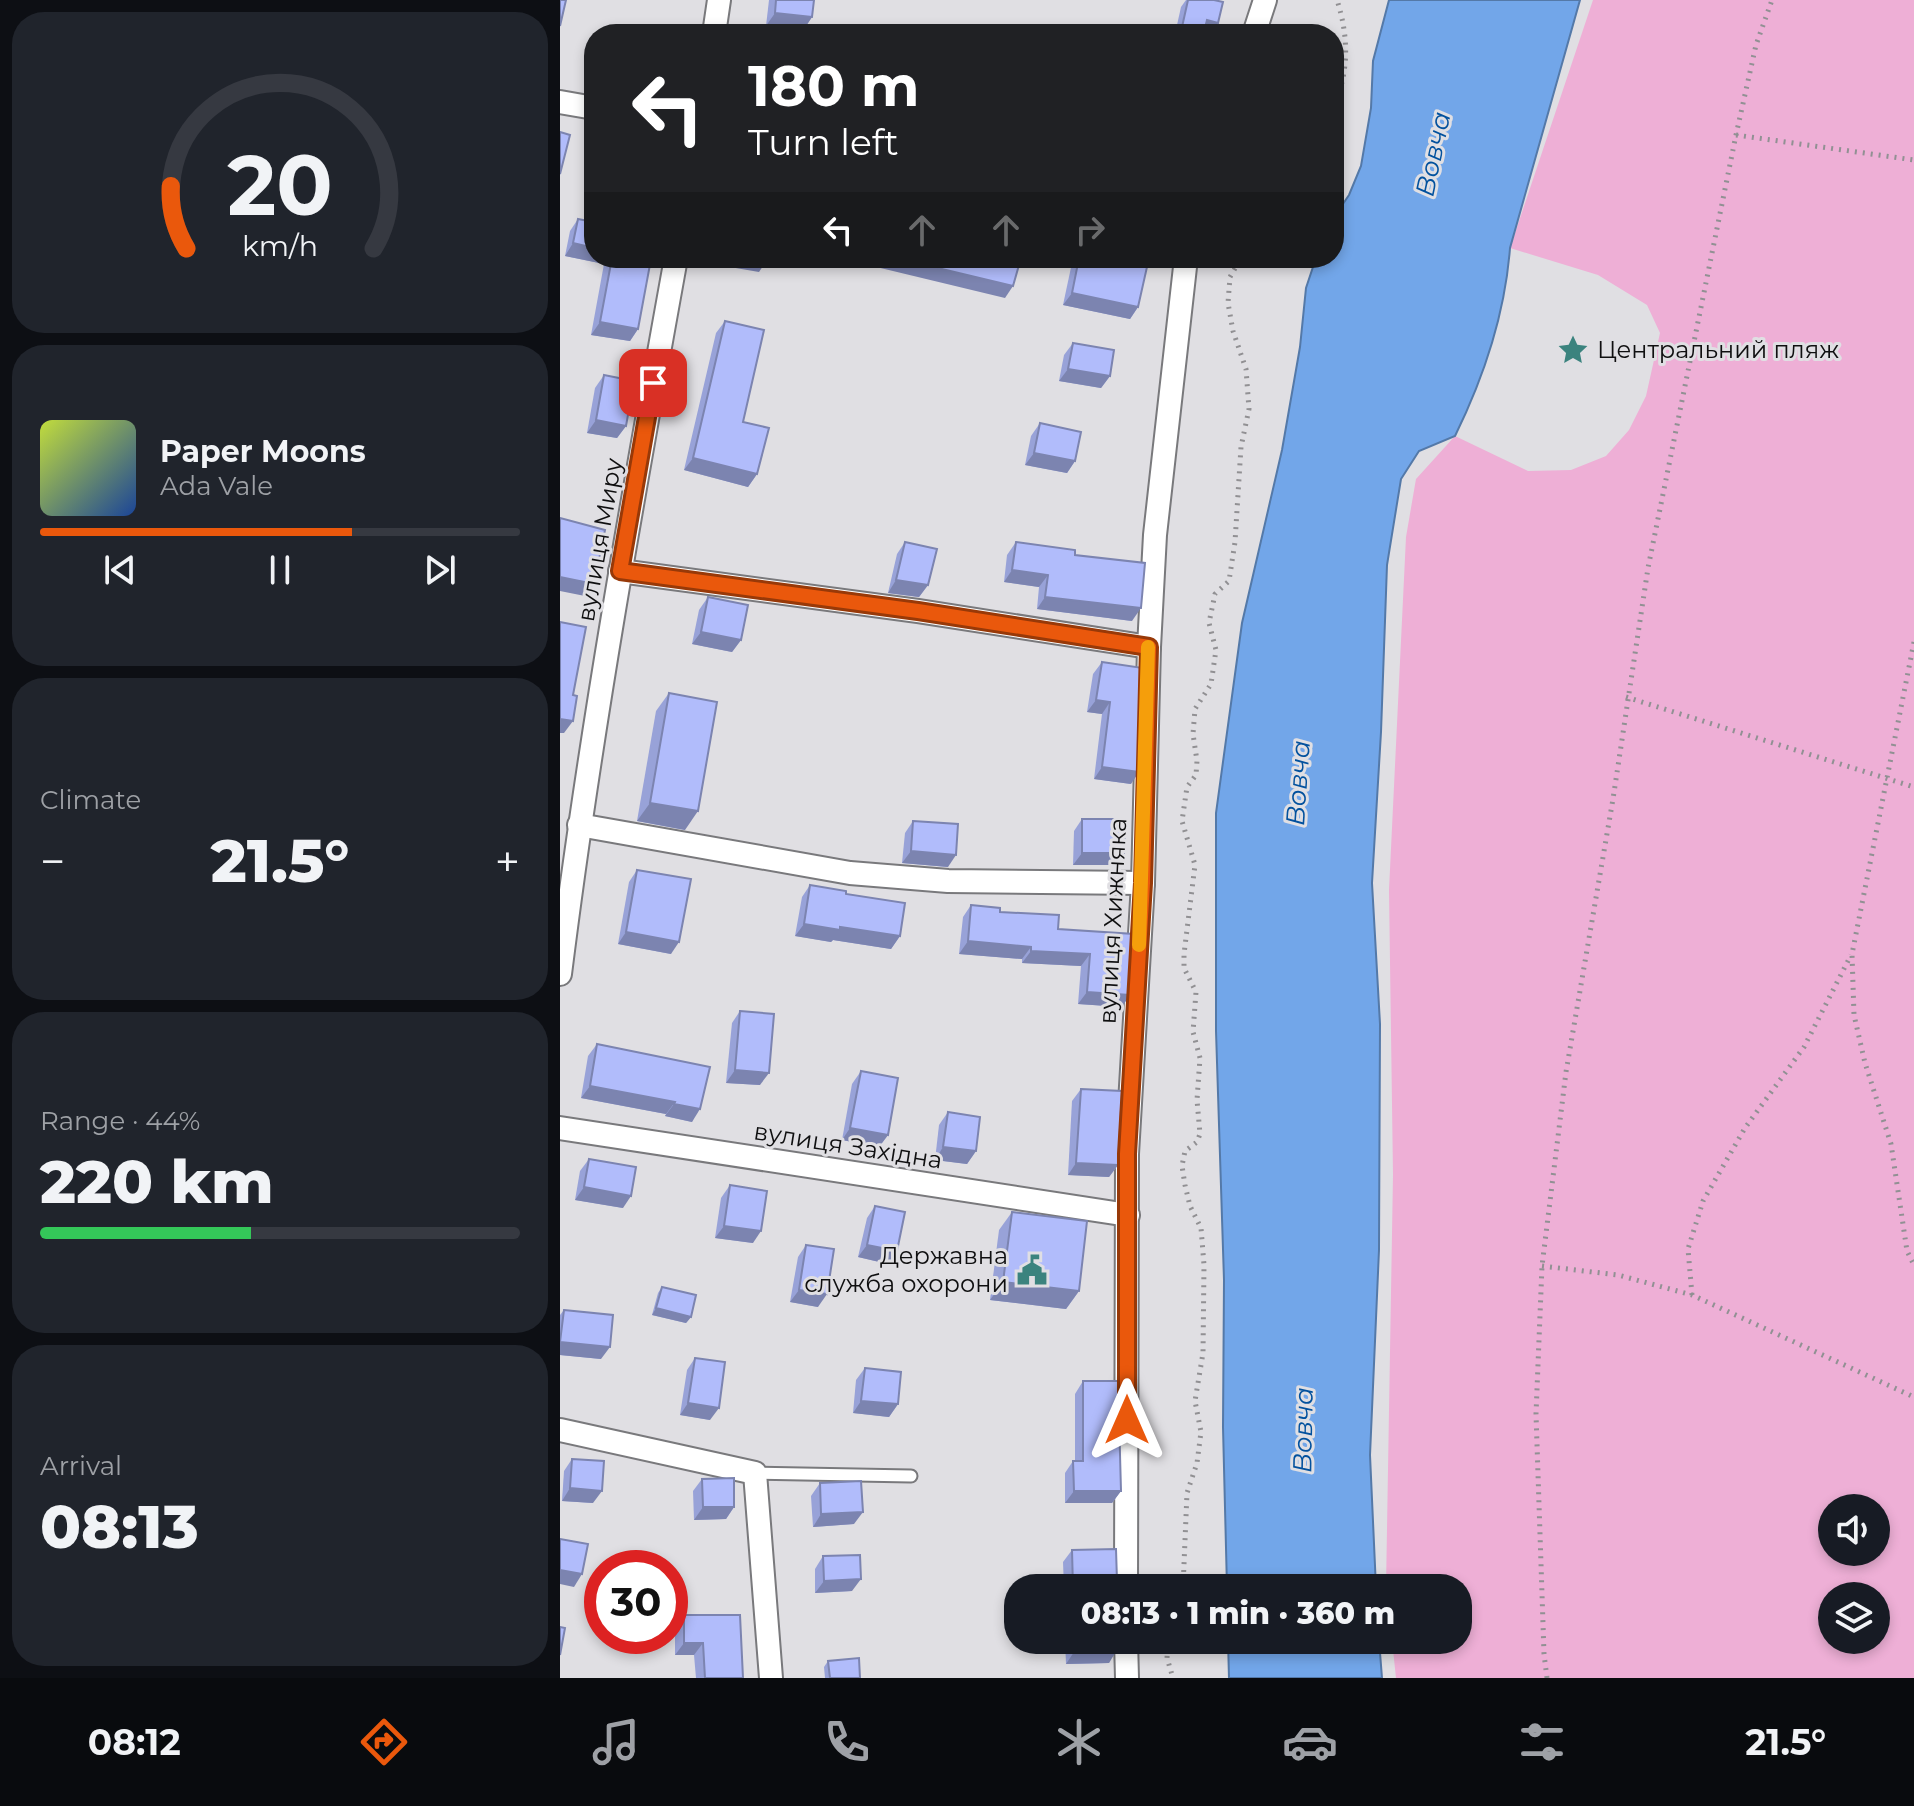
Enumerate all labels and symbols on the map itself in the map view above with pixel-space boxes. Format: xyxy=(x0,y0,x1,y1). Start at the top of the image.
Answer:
water label: Вовча xyxy=(1408,109,1458,199)
place icon: Центральний пляж xyxy=(1556,333,1590,367)
place label: Центральний пляж xyxy=(1597,335,1839,364)
pin xyxy=(619,349,687,417)
street label: вулиця Миру xyxy=(571,455,628,624)
water label: Вовча xyxy=(1279,739,1317,827)
street label: вулиця Хижняка xyxy=(1093,817,1132,1025)
street label: вулиця Західна xyxy=(752,1116,944,1175)
place label: Державна служба охорони xyxy=(804,1241,1008,1298)
public building icon: Державна служба охорони xyxy=(1015,1253,1049,1287)
position arrow xyxy=(1085,1378,1169,1462)
water label: Вовча xyxy=(1286,1387,1320,1473)
speed limit sign: 30 xyxy=(584,1550,688,1654)

